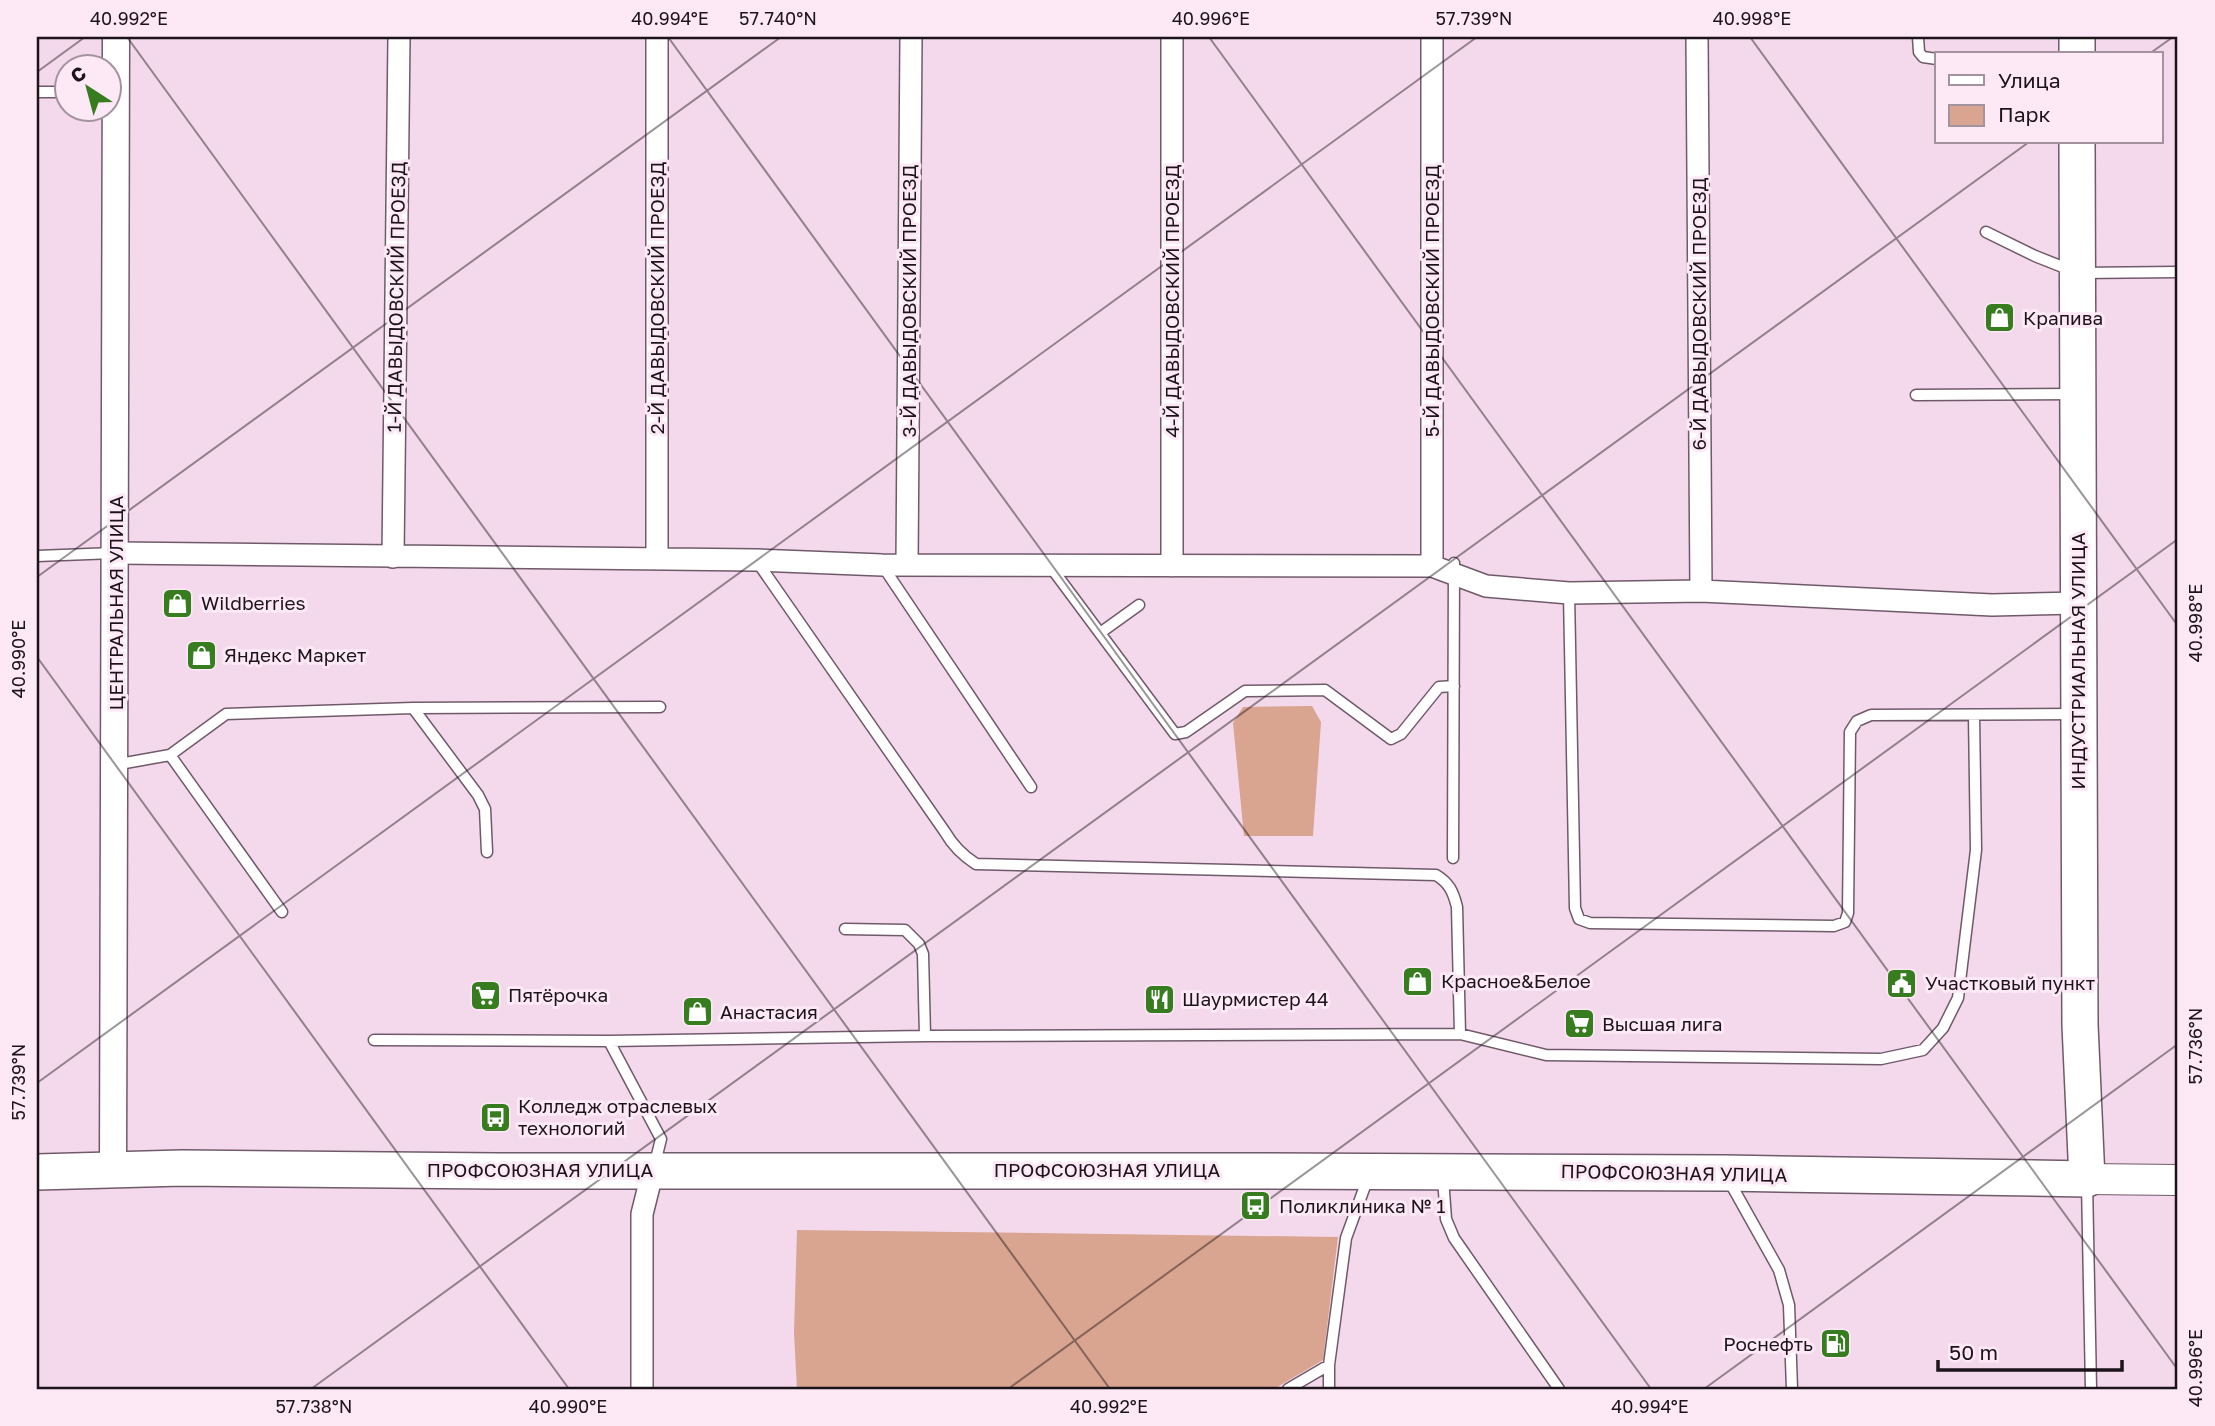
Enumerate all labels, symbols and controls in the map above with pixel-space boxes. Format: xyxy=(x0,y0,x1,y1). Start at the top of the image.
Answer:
text: 40.992°E xyxy=(90,7,168,29)
text: 40.994°E xyxy=(631,7,709,29)
text: 57.740°N xyxy=(739,7,817,29)
text: 40.996°E xyxy=(1172,7,1250,29)
text: 57.739°N xyxy=(1435,7,1513,29)
text: 40.998°E xyxy=(1713,7,1791,29)
north arrow xyxy=(52,52,122,122)
legend xyxy=(1935,52,2162,144)
text: С xyxy=(65,61,90,87)
text: Улица xyxy=(1998,67,2061,93)
text: Парк xyxy=(1998,101,2051,127)
street label: 1-Й ДАВЫДОВСКИЙ ПРОЕЗД xyxy=(382,161,409,433)
street label: 2-Й ДАВЫДОВСКИЙ ПРОЕЗД xyxy=(645,162,668,434)
street label: 3-Й ДАВЫДОВСКИЙ ПРОЕЗД xyxy=(897,164,920,437)
street label: 4-Й ДАВЫДОВСКИЙ ПРОЕЗД xyxy=(1160,164,1183,438)
street label: 5-Й ДАВЫДОВСКИЙ ПРОЕЗД xyxy=(1420,165,1443,437)
street label: 6-Й ДАВЫДОВСКИЙ ПРОЕЗД xyxy=(1687,177,1710,451)
shop icon: Крапива xyxy=(1983,301,2017,335)
place label: Крапива xyxy=(2023,306,2103,329)
street label: ЦЕНТРАЛЬНАЯ УЛИЦА xyxy=(104,495,127,710)
street label: ИНДУСТРИАЛЬНАЯ УЛИЦА xyxy=(2066,532,2089,790)
text: 40.998°E xyxy=(2184,584,2206,662)
shop icon: Wildberries xyxy=(161,586,195,620)
place label: Wildberries xyxy=(201,591,306,614)
text: 40.990°E xyxy=(7,620,29,698)
shop icon: Яндекс Маркет xyxy=(184,638,218,672)
place label: Яндекс Маркет xyxy=(224,643,366,666)
shop icon: Красное&Белое xyxy=(1401,964,1435,998)
public building icon: Участковый пункт xyxy=(1885,966,1919,1000)
place label: Красное&Белое xyxy=(1441,969,1591,992)
place label: Участковый пункт xyxy=(1925,971,2095,994)
supermarket icon: Пятёрочка xyxy=(468,978,502,1012)
restaurant icon: Шаурмистер 44 xyxy=(1142,982,1176,1016)
place label: Пятёрочка xyxy=(508,983,608,1006)
place label: Шаурмистер 44 xyxy=(1182,987,1329,1010)
shop icon: Анастасия xyxy=(680,995,714,1029)
place label: Анастасия xyxy=(720,1000,818,1023)
supermarket icon: Высшая лига xyxy=(1562,1007,1596,1041)
text: 57.736°N xyxy=(2184,1007,2206,1085)
place label: Высшая лига xyxy=(1602,1012,1722,1035)
text: 57.739°N xyxy=(7,1043,29,1121)
place label: Колледж отраслевых технологий xyxy=(518,1094,717,1139)
bus stop icon: Колледж отраслевых технологий xyxy=(478,1100,512,1134)
street label: ПРОФСОЮЗНАЯ УЛИЦА xyxy=(427,1158,654,1181)
street label: ПРОФСОЮЗНАЯ УЛИЦА xyxy=(994,1158,1221,1181)
street label: ПРОФСОЮЗНАЯ УЛИЦА xyxy=(1560,1159,1788,1186)
bus stop icon: Поликлиника № 1 xyxy=(1239,1189,1273,1223)
place label: Поликлиника № 1 xyxy=(1279,1194,1445,1217)
fuel station icon: Роснефть xyxy=(1819,1327,1853,1361)
scale bar xyxy=(1938,1328,2122,1372)
text: 40.996°E xyxy=(2184,1329,2206,1407)
place label: Роснефть xyxy=(1723,1332,1813,1355)
text: 50 m xyxy=(1949,1339,1998,1365)
text: 57.738°N xyxy=(275,1395,353,1417)
text: 40.990°E xyxy=(529,1395,607,1417)
text: 40.992°E xyxy=(1070,1395,1148,1417)
text: 40.994°E xyxy=(1611,1395,1689,1417)

